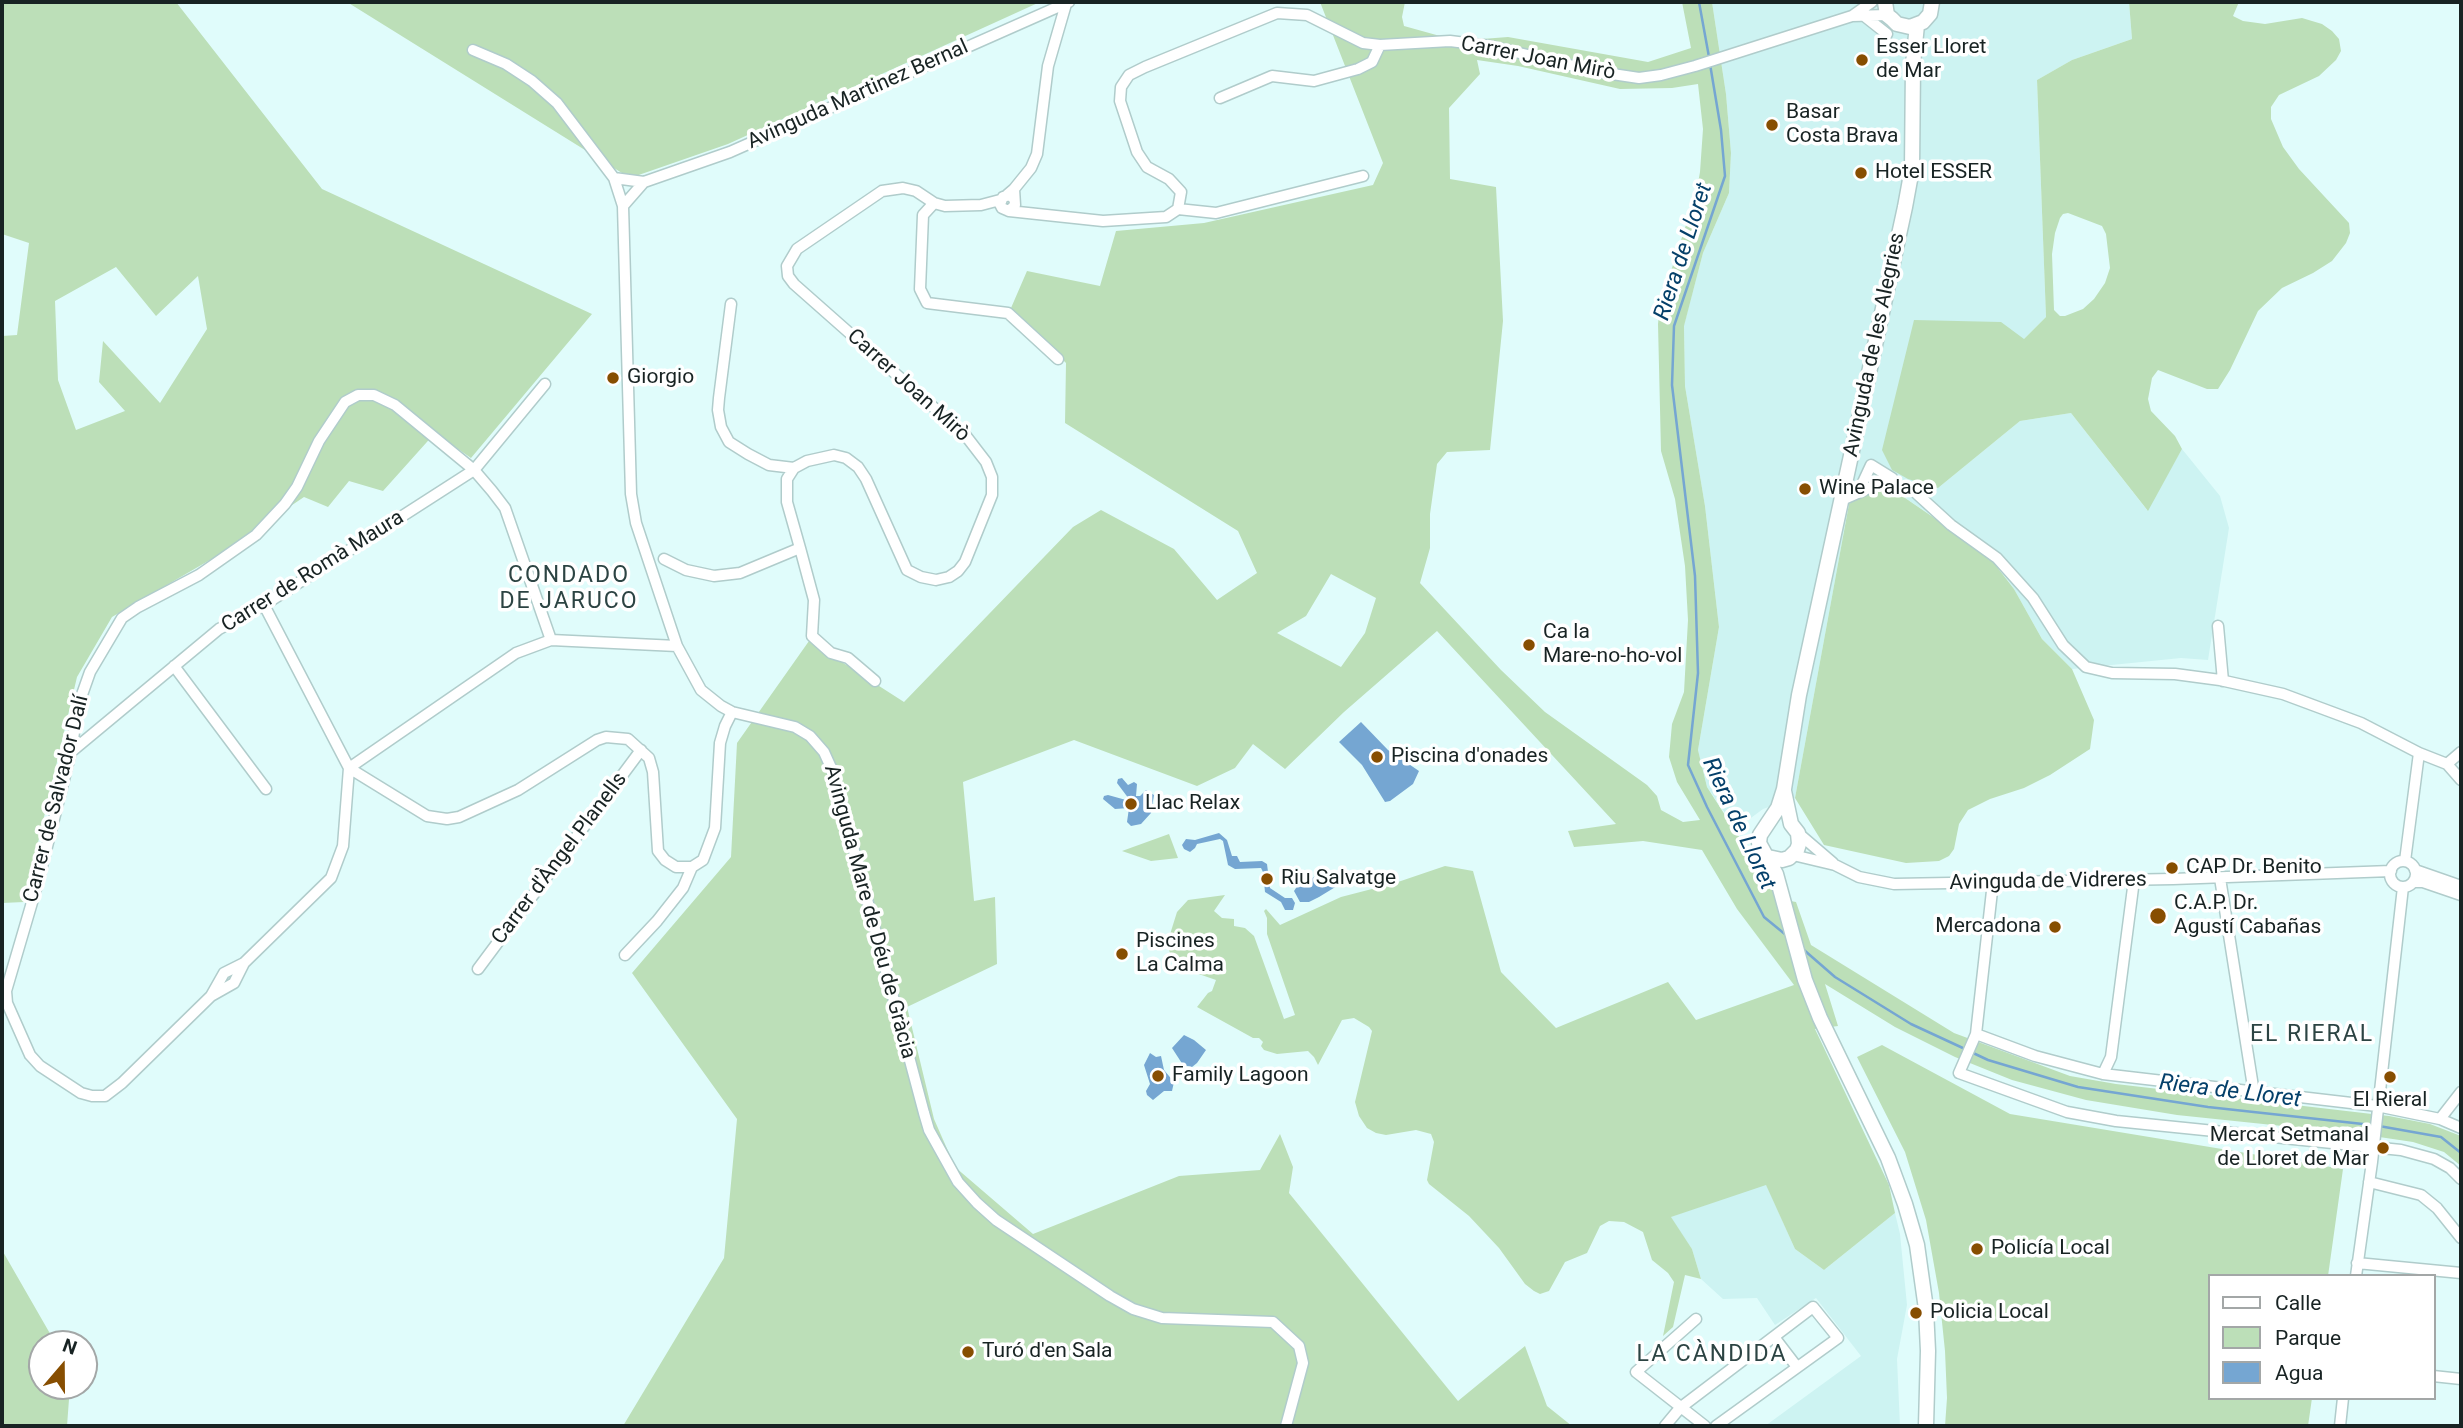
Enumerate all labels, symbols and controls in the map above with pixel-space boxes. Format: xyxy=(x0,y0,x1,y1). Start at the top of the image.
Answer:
street label: Carrer Joan Mirò xyxy=(1459,32,1617,86)
street label: Avinguda Martinez Bernal xyxy=(744,35,972,155)
place label: Esser Lloret de Mar xyxy=(1876,35,1986,85)
marker: Esser Lloret de Mar xyxy=(1854,52,1870,68)
place label: Basar Costa Brava xyxy=(1786,100,1898,150)
marker: Basar Costa Brava xyxy=(1764,117,1780,133)
place label: Hotel ESSER xyxy=(1875,160,1992,186)
marker: Hotel ESSER xyxy=(1853,165,1869,181)
water label: Riera de Lloret xyxy=(1649,180,1719,324)
street label: Avinguda de les Alegries xyxy=(1839,231,1911,459)
street label: Carrer Joan Mirò xyxy=(841,324,975,448)
place label: Giorgio xyxy=(627,365,694,391)
marker: Giorgio xyxy=(605,370,621,386)
place label: Wine Palace xyxy=(1819,476,1934,502)
marker: Wine Palace xyxy=(1797,481,1813,497)
street label: Carrer de Romà Maura xyxy=(217,506,409,638)
district label: CONDADO DE JARUCO xyxy=(501,562,637,616)
place label: Ca la Mare-no-ho-vol xyxy=(1543,620,1682,670)
marker: Ca la Mare-no-ho-vol xyxy=(1521,637,1537,653)
street label: Carrer de Salvador Dalí xyxy=(19,693,95,905)
place label: Piscina d'onades xyxy=(1391,744,1548,770)
marker: Piscina d'onades xyxy=(1369,749,1385,765)
water label: Riera de Lloret xyxy=(1695,754,1781,894)
street label: Avinguda Mare de Déu de Gràcia xyxy=(818,762,920,1062)
street label: Carrer d'Àngel Planells xyxy=(487,768,633,950)
place label: Llac Relax xyxy=(1145,791,1240,817)
marker: Llac Relax xyxy=(1123,796,1139,812)
place label: CAP Dr. Benito xyxy=(2186,855,2322,881)
marker: CAP Dr. Benito xyxy=(2164,860,2180,876)
place label: Riu Salvatge xyxy=(1281,866,1396,892)
street label: Avinguda de Vidreres xyxy=(1949,868,2147,896)
marker: Riu Salvatge xyxy=(1259,871,1275,887)
place label: C.A.P. Dr. Agustí Cabañas xyxy=(2174,891,2321,941)
marker: C.A.P. Dr. Agustí Cabañas xyxy=(2148,906,2168,926)
place label: Mercadona xyxy=(1935,914,2041,940)
marker: Mercadona xyxy=(2047,919,2063,935)
place label: Piscines La Calma xyxy=(1136,929,1224,979)
marker: Piscines La Calma xyxy=(1114,946,1130,962)
district label: EL RIERAL xyxy=(2251,1021,2373,1049)
place label: Family Lagoon xyxy=(1172,1063,1309,1089)
marker: Family Lagoon xyxy=(1150,1068,1166,1084)
marker: El Rieral xyxy=(2382,1069,2398,1085)
water label: Riera de Lloret xyxy=(2158,1070,2302,1114)
place label: El Rieral xyxy=(2353,1088,2427,1114)
place label: Mercat Setmanal de Lloret de Mar xyxy=(2210,1123,2369,1173)
marker: Mercat Setmanal de Lloret de Mar xyxy=(2375,1140,2391,1156)
place label: Policía Local xyxy=(1991,1236,2110,1262)
marker: Policía Local xyxy=(1969,1241,1985,1257)
legend xyxy=(2208,1274,2435,1400)
text: Calle xyxy=(2275,1291,2321,1315)
place label: Policia Local xyxy=(1930,1300,2049,1326)
marker: Policia Local xyxy=(1908,1305,1924,1321)
text: Parque xyxy=(2275,1326,2341,1350)
north arrow xyxy=(28,1330,98,1400)
text: N xyxy=(59,1334,80,1360)
place label: Turó d'en Sala xyxy=(982,1339,1113,1365)
district label: LA CÀNDIDA xyxy=(1638,1341,1786,1369)
marker: Turó d'en Sala xyxy=(960,1344,976,1360)
text: Agua xyxy=(2275,1361,2324,1385)

